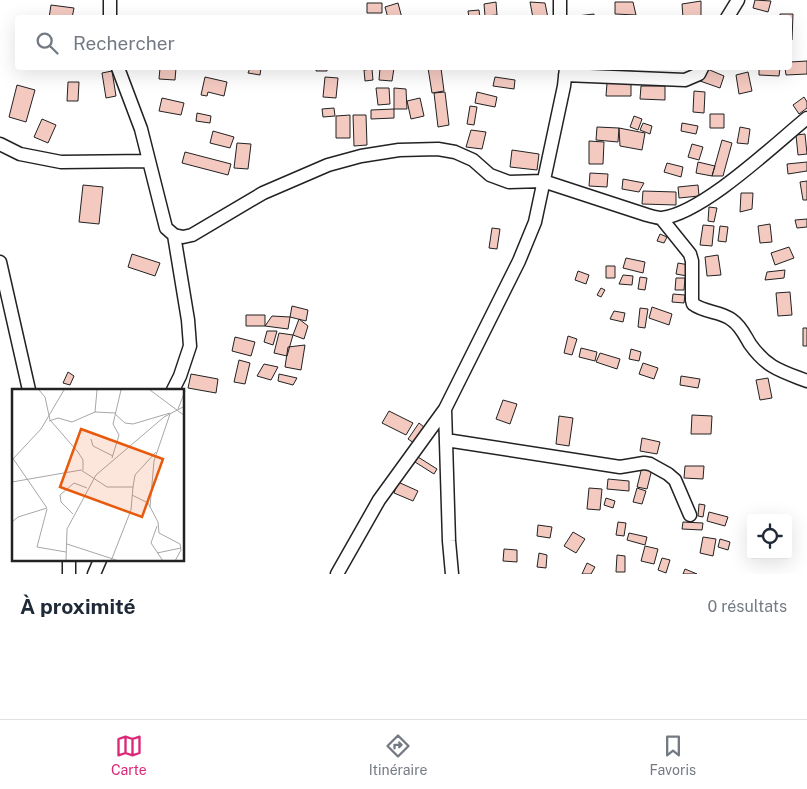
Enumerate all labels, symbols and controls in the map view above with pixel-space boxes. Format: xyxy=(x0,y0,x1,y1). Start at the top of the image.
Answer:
search box xyxy=(15,15,792,70)
icon: search xyxy=(33,29,61,57)
text: Rechercher xyxy=(73,32,175,54)
inset map xyxy=(12,389,185,562)
map controls xyxy=(747,514,792,559)
button: locate xyxy=(747,514,792,559)
text: À proximité xyxy=(20,594,136,619)
text: 0 résultats xyxy=(707,597,787,616)
tab: Carte xyxy=(111,732,147,778)
tab: Itinéraire xyxy=(369,732,427,778)
tab: Favoris xyxy=(649,732,696,778)

